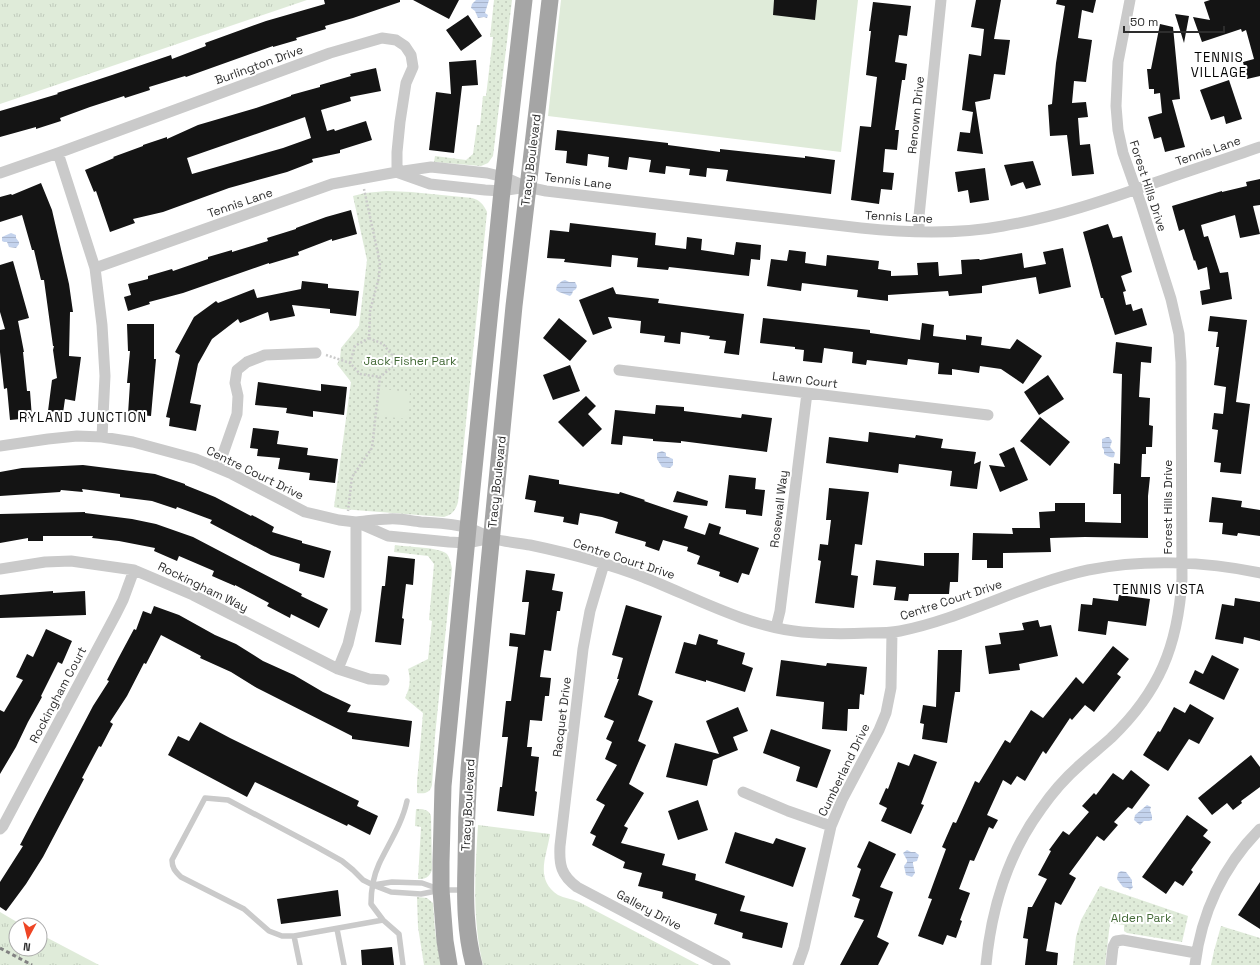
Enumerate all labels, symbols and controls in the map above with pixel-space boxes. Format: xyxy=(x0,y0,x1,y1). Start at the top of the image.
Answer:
scale bar xyxy=(1124,8,1224,34)
text: 50 m xyxy=(1130,14,1158,30)
street label: Burlington Drive xyxy=(213,42,305,88)
district label: TENNIS VILLAGE xyxy=(1191,49,1247,81)
street label: Renown Drive xyxy=(904,75,928,155)
street label: Tracy Boulevard xyxy=(517,113,545,207)
street label: Tennis Lane xyxy=(1173,132,1243,170)
street label: Forest Hills Drive xyxy=(1126,138,1170,234)
street label: Tennis Lane xyxy=(543,169,613,193)
street label: Tennis Lane xyxy=(205,184,275,222)
street label: Tennis Lane xyxy=(865,207,933,227)
park label: Jack Fisher Park xyxy=(363,353,457,369)
street label: Lawn Court xyxy=(771,368,839,392)
district label: RYLAND JUNCTION xyxy=(19,409,147,426)
street label: Tracy Boulevard xyxy=(484,435,510,529)
street label: Centre Court Drive xyxy=(204,442,306,504)
street label: Forest Hills Drive xyxy=(1160,460,1176,554)
street label: Rosewall Way xyxy=(766,469,792,549)
street label: Centre Court Drive xyxy=(571,535,677,583)
street label: Rockingham Way xyxy=(155,558,251,616)
street label: Centre Court Drive xyxy=(898,576,1004,624)
district label: TENNIS VISTA xyxy=(1113,581,1205,598)
street label: Rockingham Court xyxy=(26,644,90,746)
street label: Racquet Drive xyxy=(549,676,575,758)
street label: Cumberland Drive xyxy=(815,721,873,819)
street label: Tracy Boulevard xyxy=(458,758,478,852)
street label: Gallery Drive xyxy=(614,886,684,934)
park label: Alden Park xyxy=(1111,910,1172,926)
north arrow xyxy=(8,917,48,957)
text: N xyxy=(22,940,31,954)

